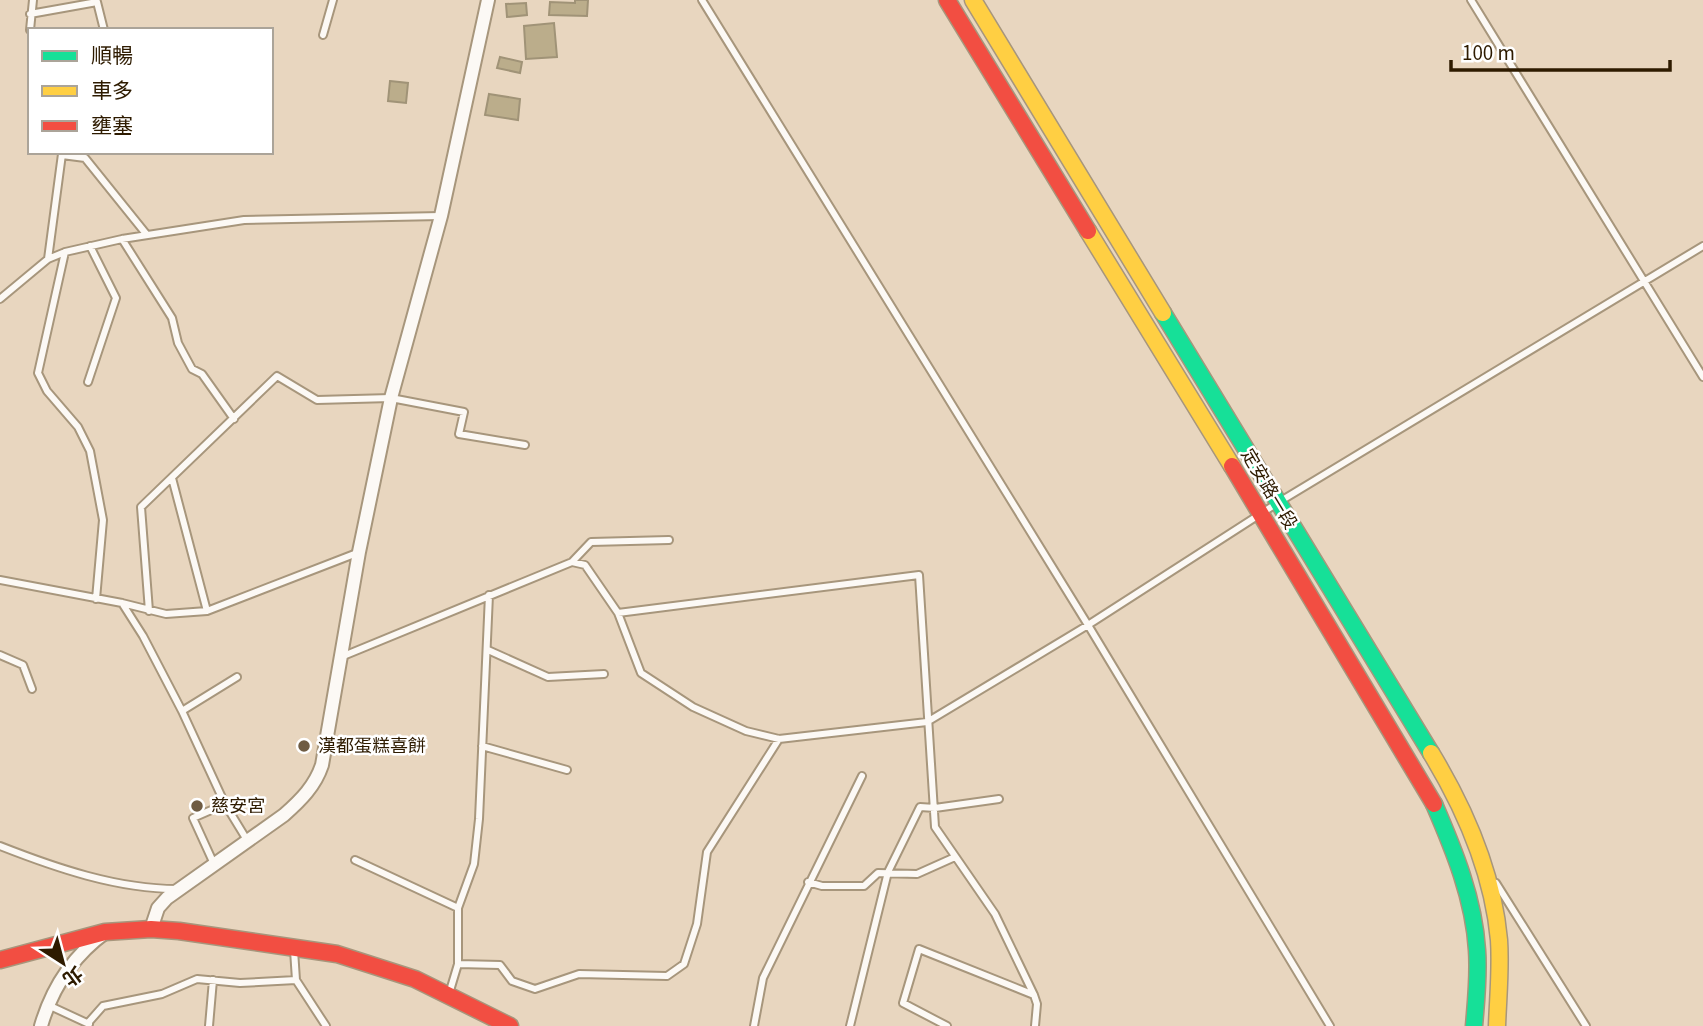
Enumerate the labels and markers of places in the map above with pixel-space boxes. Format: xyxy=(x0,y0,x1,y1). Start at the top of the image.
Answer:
place label: 漢都蛋糕喜餅 xyxy=(318,734,426,759)
marker: 漢都蛋糕喜餅 xyxy=(296,738,312,754)
place label: 慈安宮 xyxy=(211,794,265,819)
marker: 慈安宮 xyxy=(189,798,205,814)

